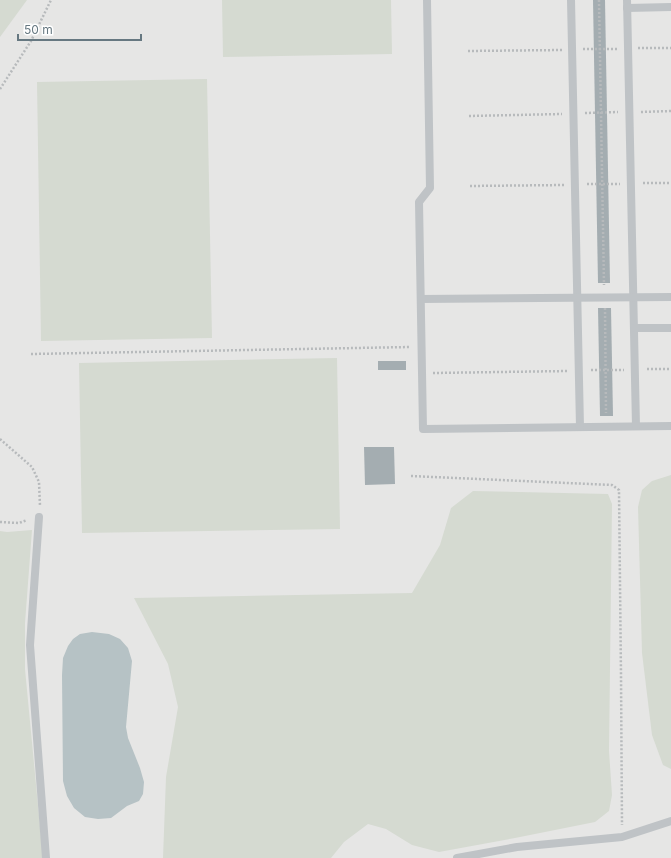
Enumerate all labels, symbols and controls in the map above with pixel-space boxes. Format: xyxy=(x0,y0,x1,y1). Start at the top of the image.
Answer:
scale bar xyxy=(18,16,141,42)
text: 50 m xyxy=(24,22,53,37)

